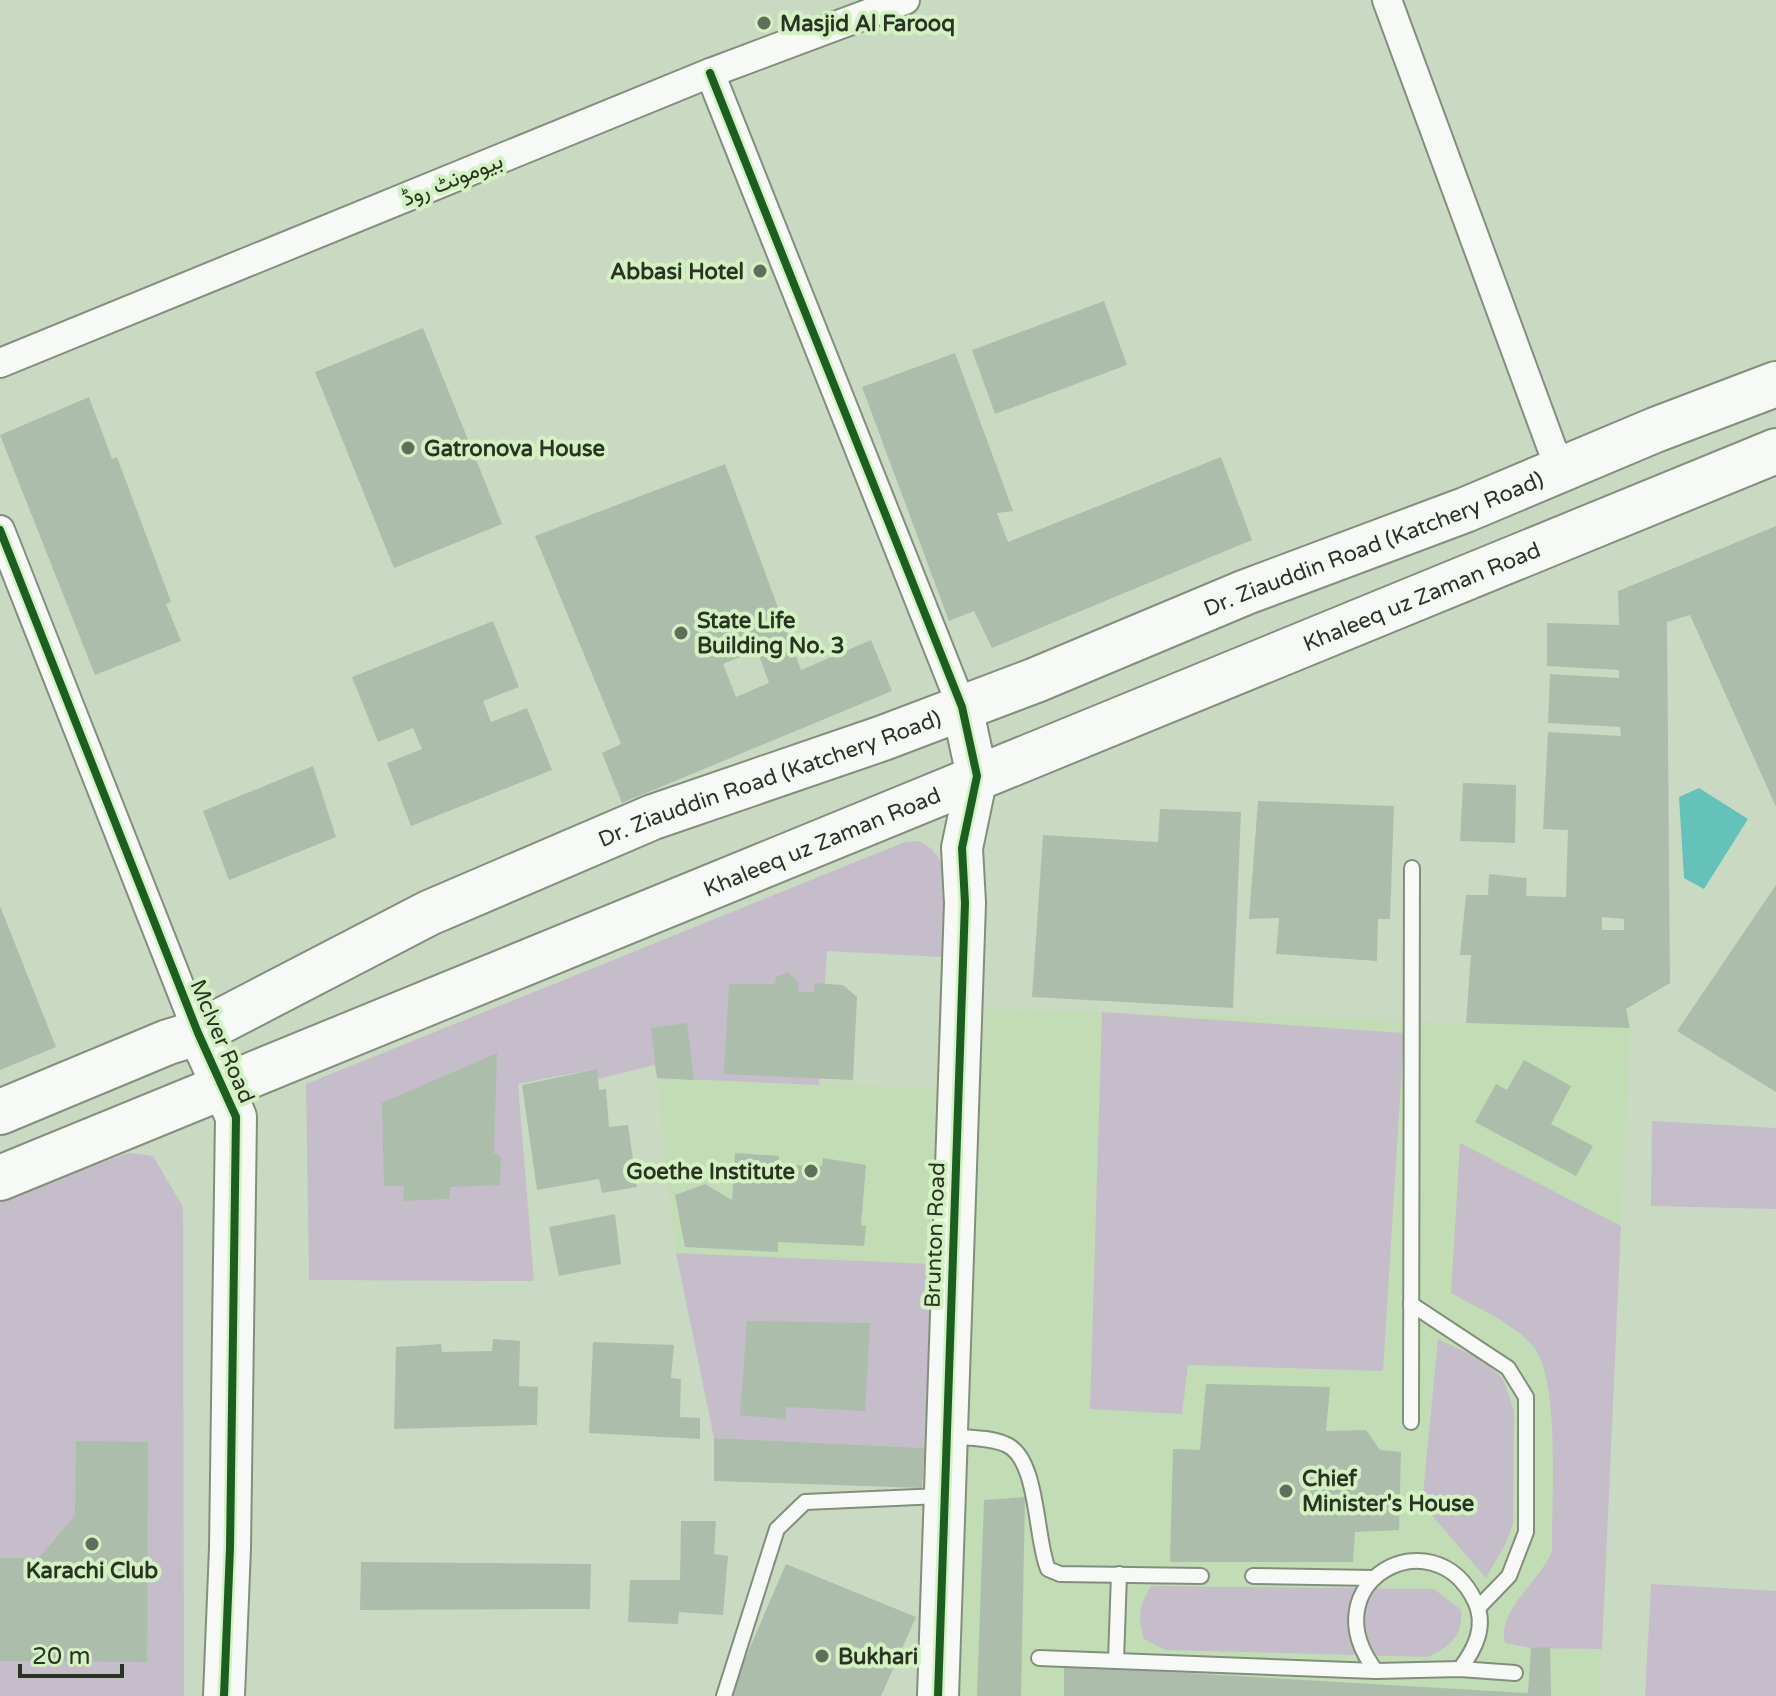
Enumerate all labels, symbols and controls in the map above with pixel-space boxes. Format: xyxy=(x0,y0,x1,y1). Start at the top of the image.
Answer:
place label: Masjid Al Farooq xyxy=(780,11,955,37)
marker: Masjid Al Farooq xyxy=(755,14,773,32)
street label: بیومونٹ روڈ xyxy=(398,148,507,212)
place label: Abbasi Hotel xyxy=(610,259,744,285)
marker: Abbasi Hotel xyxy=(751,262,769,280)
place label: Gatronova House xyxy=(424,436,605,462)
marker: Gatronova House xyxy=(399,439,417,457)
street label: Dr. Ziauddin Road (Katchery Road) xyxy=(1200,467,1547,622)
street label: Khaleeq uz Zaman Road xyxy=(1299,537,1544,657)
place label: State Life Building No. 3 xyxy=(697,608,845,659)
marker: State Life Building No. 3 xyxy=(672,624,690,642)
street label: Dr. Ziauddin Road (Katchery Road) xyxy=(594,705,945,853)
street label: Khaleeq uz Zaman Road xyxy=(700,782,945,903)
street label: Mclver Road xyxy=(184,976,260,1107)
place label: Goethe Institute xyxy=(626,1159,795,1185)
marker: Goethe Institute xyxy=(802,1162,820,1180)
street label: Brunton Road xyxy=(919,1162,951,1308)
place label: Chief Minister's House xyxy=(1302,1466,1474,1517)
marker: Chief Minister's House xyxy=(1277,1482,1295,1500)
marker: Karachi Club xyxy=(83,1535,101,1553)
place label: Karachi Club xyxy=(26,1558,158,1584)
scale bar xyxy=(20,1628,122,1678)
text: 20 m xyxy=(32,1642,90,1671)
place label: Bukhari xyxy=(838,1644,918,1670)
marker: Bukhari xyxy=(813,1647,831,1665)

